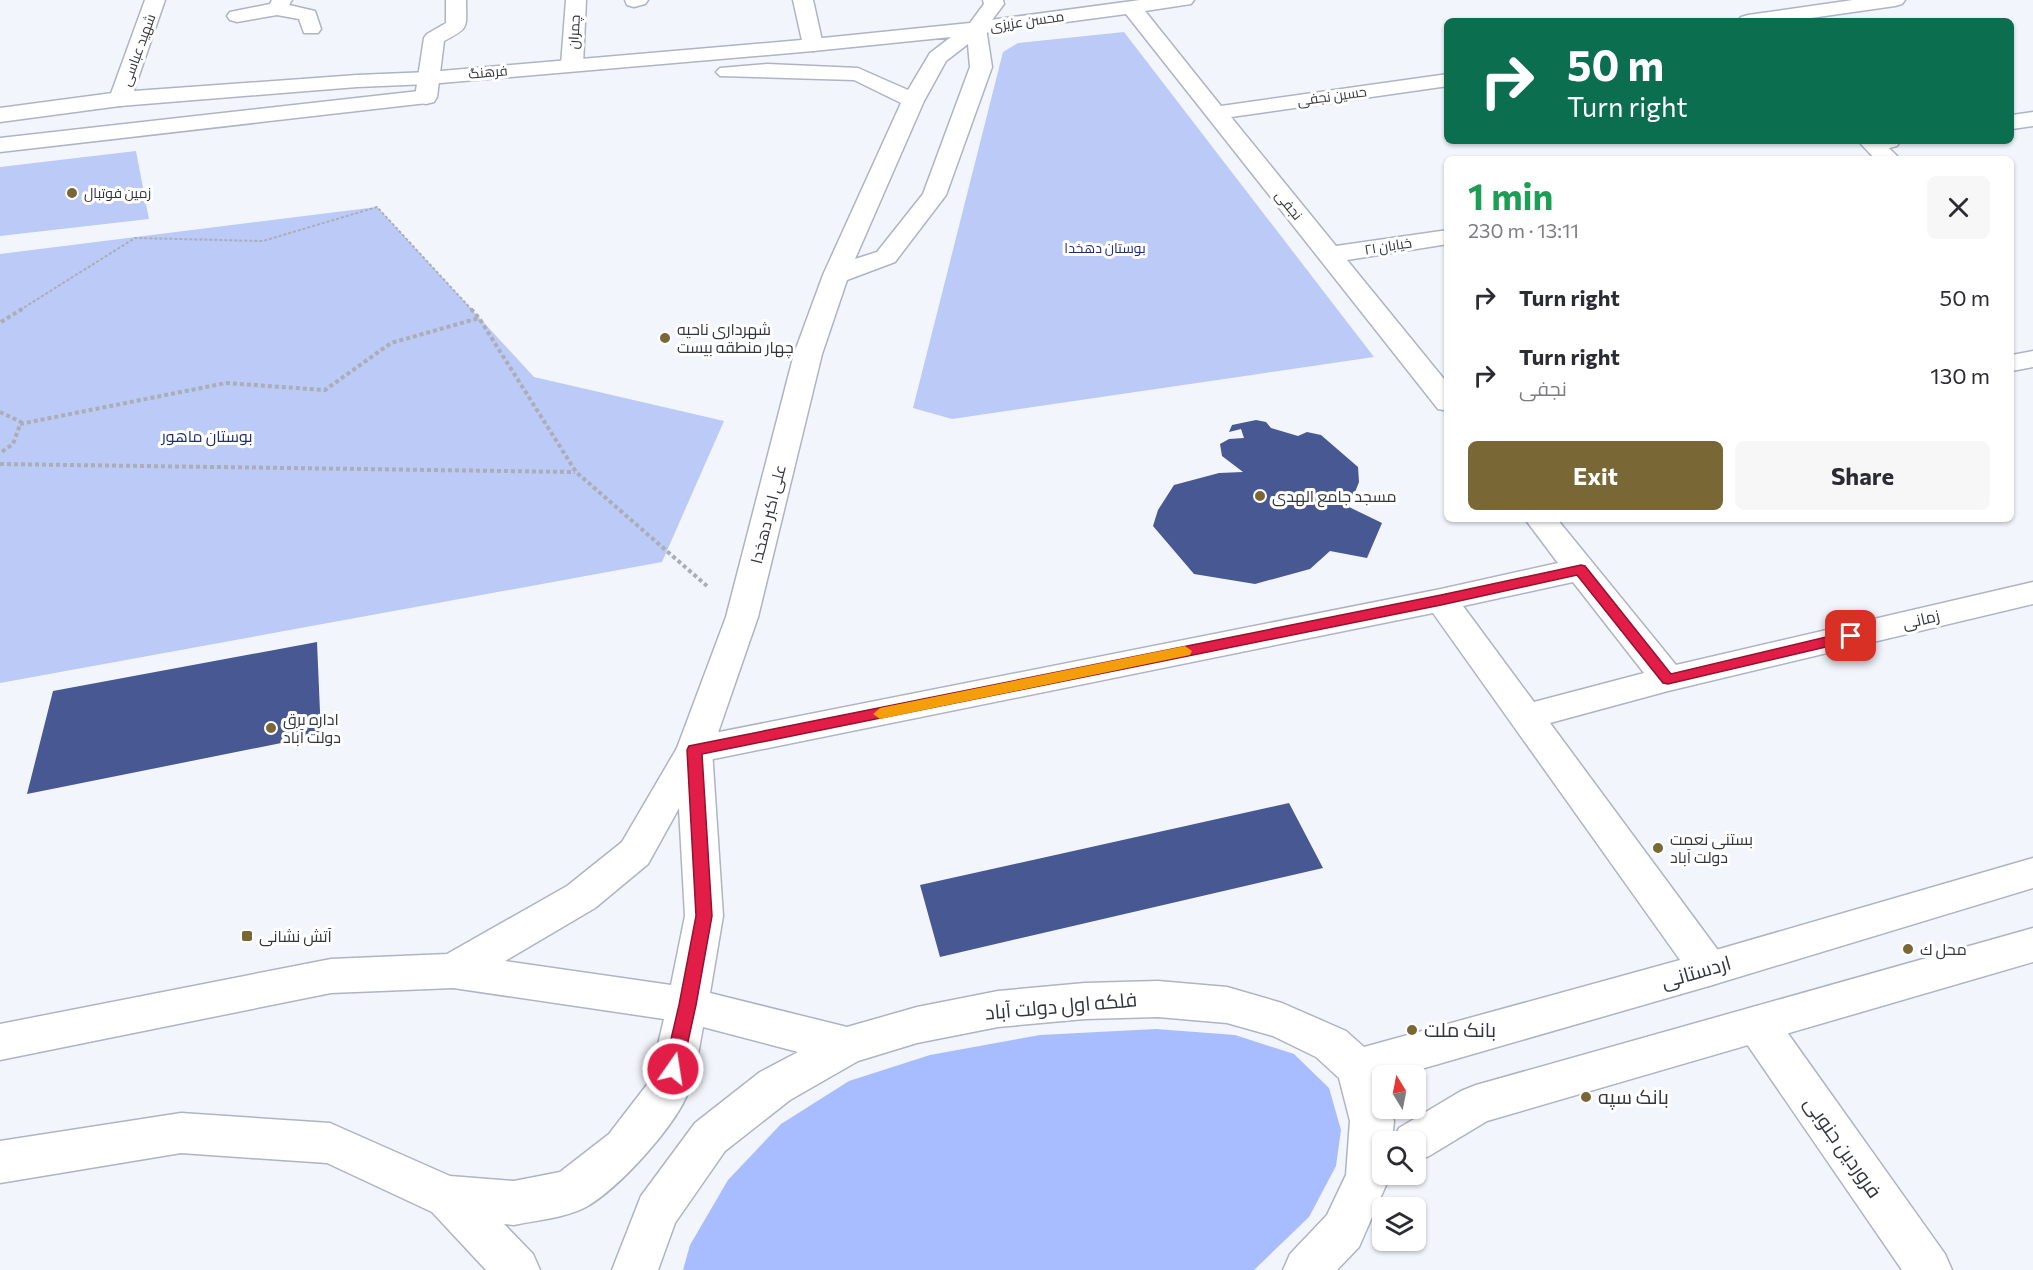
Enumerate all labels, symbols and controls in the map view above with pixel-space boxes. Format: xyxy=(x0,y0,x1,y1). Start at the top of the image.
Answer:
street label: محسن عزیزی xyxy=(989,7,1065,34)
street label: شهید عباسی xyxy=(117,11,158,88)
street label: چمران xyxy=(564,14,585,50)
text: 50 m xyxy=(1567,38,1664,90)
icon: right xyxy=(1468,42,1546,120)
street label: فرهنگ xyxy=(468,61,508,82)
street label: حسین نجفی xyxy=(1296,82,1368,109)
text: Turn right xyxy=(1567,90,1687,123)
text: 1 min xyxy=(1468,173,1553,217)
button: close xyxy=(1927,176,1990,239)
place label: زمین فوتبال xyxy=(84,184,151,202)
marker: زمین فوتبال xyxy=(65,186,79,200)
street label: نجفی xyxy=(1272,186,1307,223)
text: 230 m · 13:11 xyxy=(1468,218,1579,242)
street label: خیابان ۲۱ xyxy=(1363,233,1413,258)
park label: بوستان دهخدا xyxy=(1064,239,1146,256)
icon: right xyxy=(1468,281,1501,314)
text: Turn right xyxy=(1519,284,1620,311)
text: 50 m xyxy=(1940,284,1990,311)
place label: شهرداری ناحیه چهار منطقه بیست xyxy=(677,319,794,359)
marker: شهرداری ناحیه چهار منطقه بیست xyxy=(658,331,672,345)
text: Turn right xyxy=(1519,343,1620,370)
icon: right xyxy=(1468,359,1501,392)
text: 130 m xyxy=(1930,362,1990,389)
text: نجفی xyxy=(1519,376,1567,400)
park label: بوستان ماهور xyxy=(160,426,253,447)
button: Exit xyxy=(1468,441,1723,510)
button: Share xyxy=(1735,441,1990,510)
street label: علی اکبر دهخدا xyxy=(746,462,791,566)
place label: مسجد جامع الهدی xyxy=(1272,486,1397,508)
marker: مسجد جامع الهدی xyxy=(1253,489,1267,503)
street label: زمانی xyxy=(1900,605,1942,634)
pin xyxy=(1825,610,1876,661)
icon: arrive xyxy=(1834,619,1867,652)
place label: اداره برق دولت آباد xyxy=(283,709,341,747)
marker: اداره برق دولت آباد xyxy=(264,721,278,735)
place label: بستنی نعمت دولت آباد xyxy=(1670,829,1753,867)
marker: بستنی نعمت دولت آباد xyxy=(1651,841,1665,855)
place label: آتش نشانی xyxy=(259,926,332,947)
marker: آتش نشانی xyxy=(240,929,254,943)
place label: محل ك xyxy=(1920,939,1967,960)
marker: محل ك xyxy=(1901,942,1915,956)
street label: اردستانی xyxy=(1658,950,1734,994)
street label: فلکه اول دولت آباد xyxy=(984,986,1138,1026)
place label: بانک ملت xyxy=(1424,1017,1496,1041)
marker: بانک ملت xyxy=(1405,1023,1419,1037)
position arrow xyxy=(641,1037,705,1101)
north arrow xyxy=(1372,1065,1426,1119)
map controls xyxy=(1372,1065,1426,1251)
place label: بانک سپه xyxy=(1598,1084,1669,1110)
marker: بانک سپه xyxy=(1579,1090,1593,1104)
street label: فروردین جنوبی xyxy=(1798,1091,1888,1203)
button: search xyxy=(1372,1131,1426,1185)
button: layers xyxy=(1372,1197,1426,1251)

